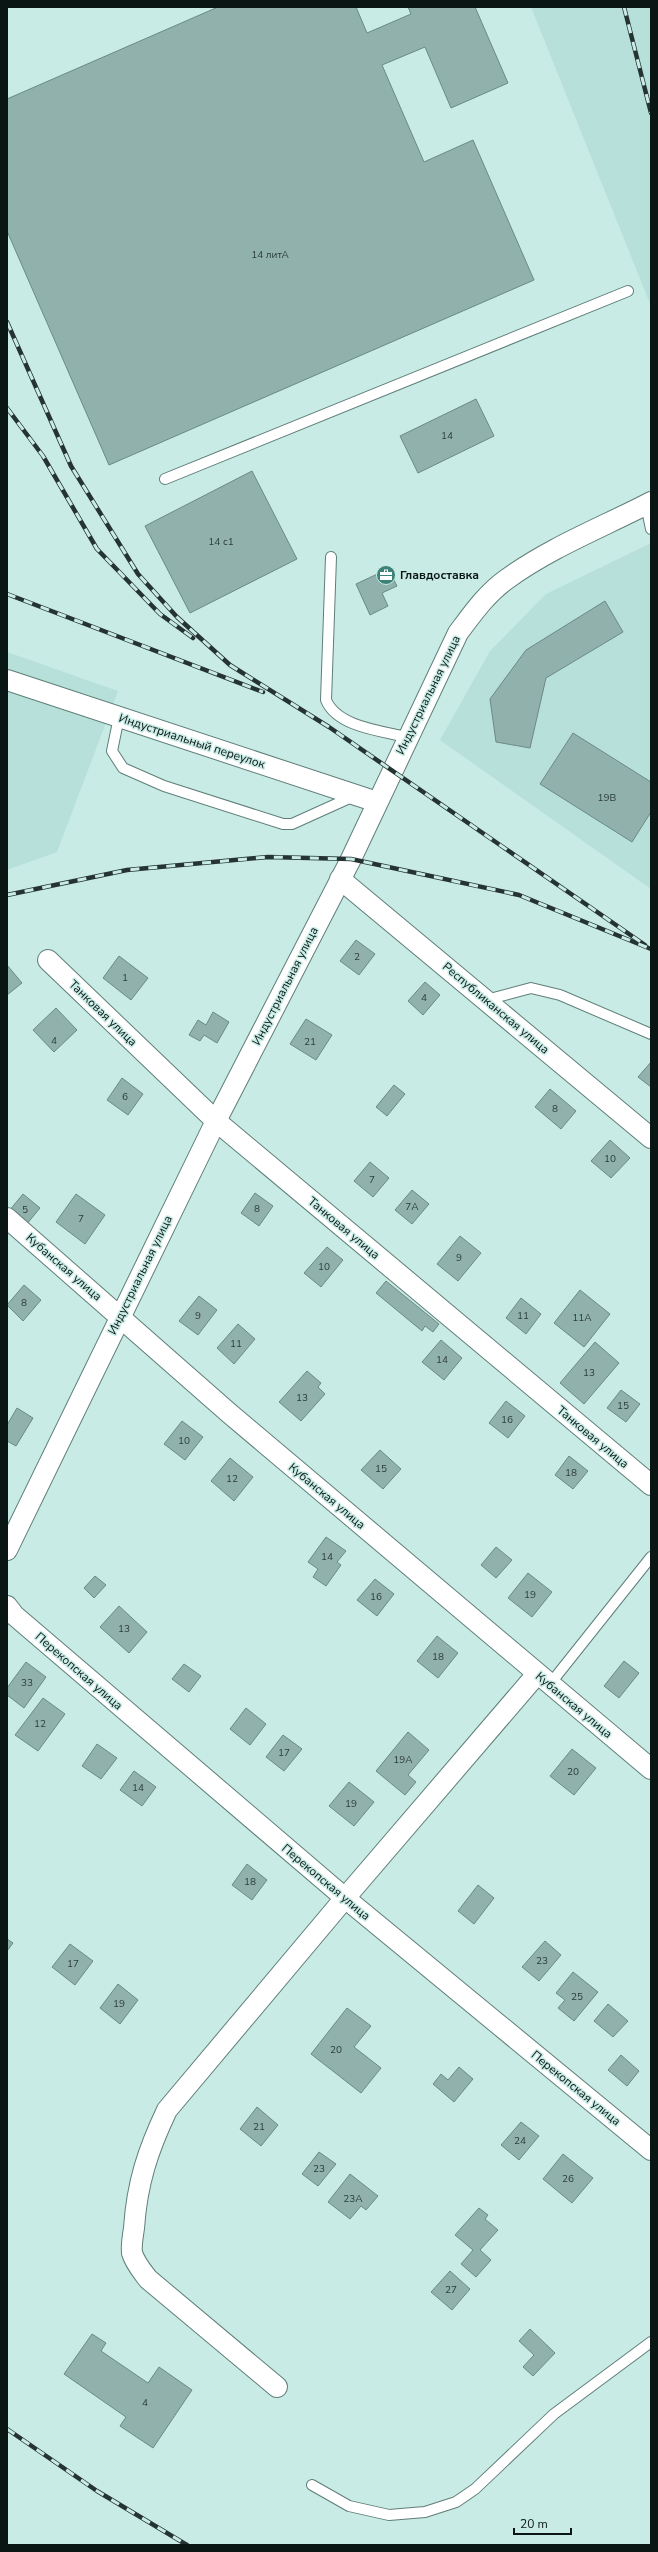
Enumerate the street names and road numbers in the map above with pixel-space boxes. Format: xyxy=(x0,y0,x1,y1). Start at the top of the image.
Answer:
street label: Индустриальная улица xyxy=(392,633,464,757)
street label: Индустриальный переулок xyxy=(117,710,268,772)
street label: Индустриальная улица xyxy=(248,924,322,1048)
street label: Республиканская улица xyxy=(439,959,553,1057)
street label: Танковая улица xyxy=(65,976,141,1050)
street label: Танковая улица xyxy=(305,1193,383,1263)
street label: Индустриальная улица xyxy=(104,1213,176,1337)
street label: Кубанская улица xyxy=(23,1230,105,1304)
street label: Танковая улица xyxy=(554,1402,632,1472)
street label: Кубанская улица xyxy=(285,1459,369,1533)
street label: Перекопская улица xyxy=(32,1629,126,1713)
street label: Кубанская улица xyxy=(532,1668,616,1742)
street label: Перекопская улица xyxy=(278,1840,374,1924)
street label: Перекопская улица xyxy=(528,2047,624,2129)

